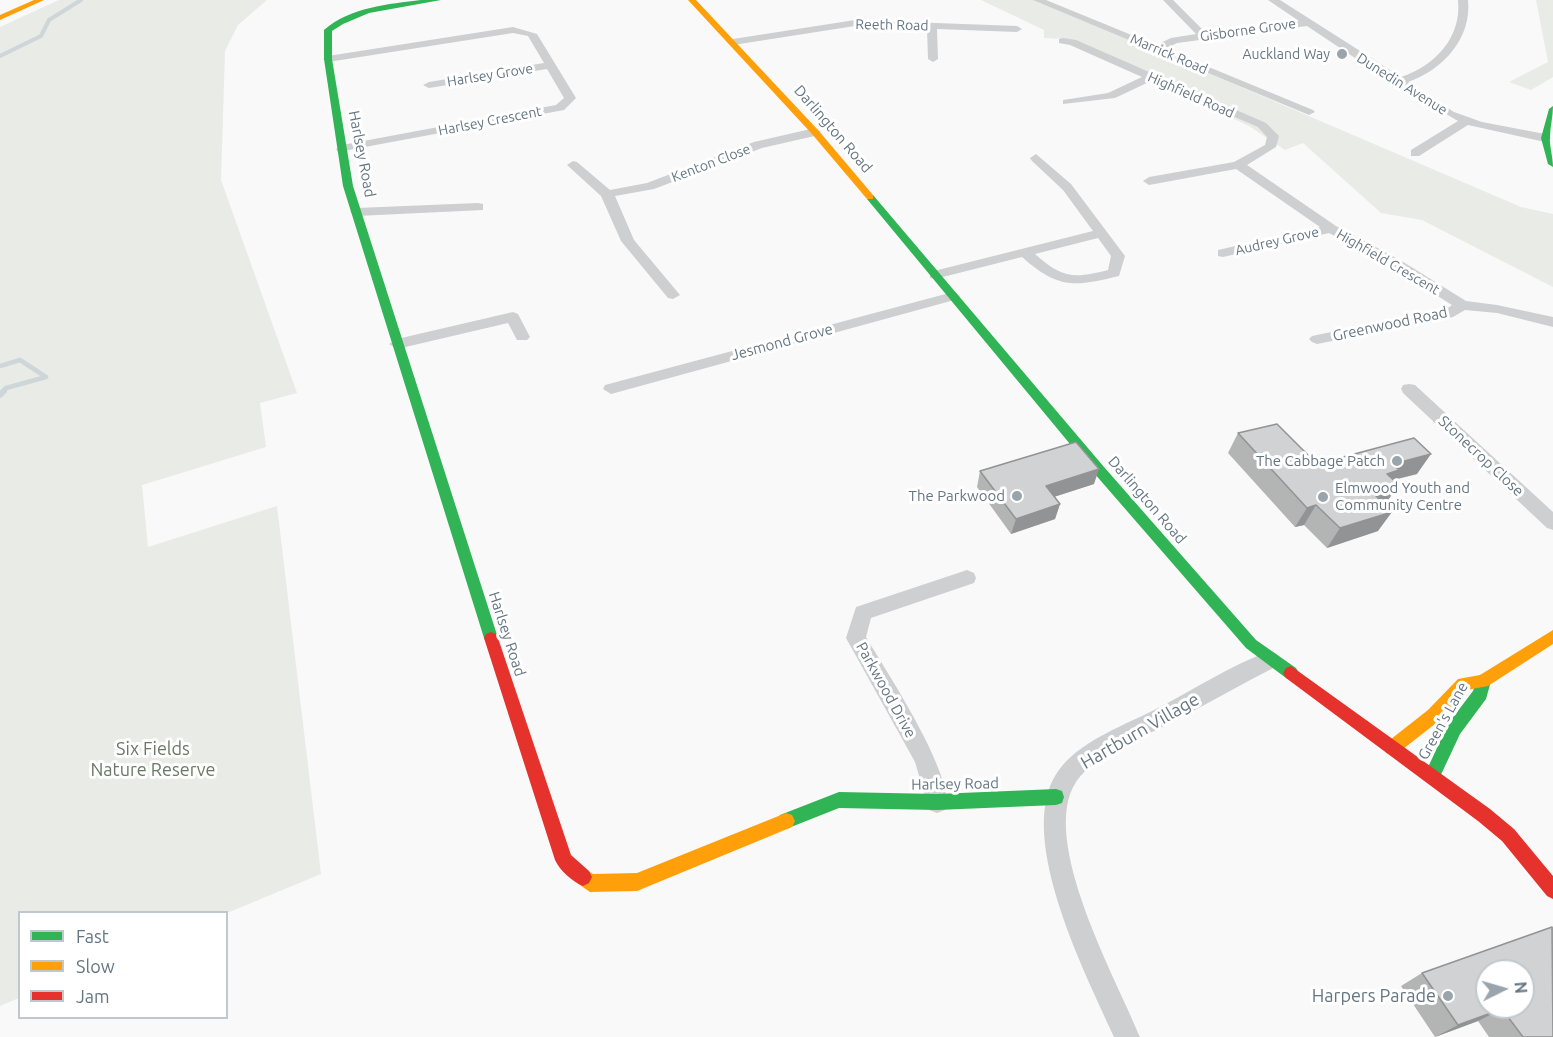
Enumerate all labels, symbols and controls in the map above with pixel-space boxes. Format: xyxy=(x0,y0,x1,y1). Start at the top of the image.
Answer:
street label: Gisborne Grove xyxy=(1199,15,1297,45)
street label: Reeth Road xyxy=(855,16,929,34)
street label: Marrick Road xyxy=(1128,30,1210,78)
place label: Auckland Way xyxy=(1242,46,1330,62)
marker: Auckland Way xyxy=(1335,47,1349,61)
street label: Dunedin Avenue xyxy=(1354,49,1450,119)
street label: Harlsey Grove xyxy=(446,60,534,90)
street label: Highfield Road xyxy=(1145,68,1237,122)
street label: Darlington Road xyxy=(790,82,876,176)
street label: Harlsey Crescent xyxy=(437,103,543,139)
street label: Harlsey Road xyxy=(345,109,379,199)
street label: Kenton Close xyxy=(669,140,753,186)
street label: Audrey Grove xyxy=(1233,223,1321,259)
street label: Highfield Crescent xyxy=(1334,226,1442,298)
street label: Greenwood Road xyxy=(1331,303,1449,345)
street label: Jesmond Grove xyxy=(729,320,835,364)
street label: Stonecrop Close xyxy=(1435,412,1527,500)
place label: The Cabbage Patch xyxy=(1256,452,1385,470)
street label: Darlington Road xyxy=(1104,453,1190,547)
marker: The Cabbage Patch xyxy=(1390,454,1404,468)
place label: Elmwood Youth and Community Centre xyxy=(1335,479,1470,514)
place label: The Parkwood xyxy=(909,487,1005,505)
marker: The Parkwood xyxy=(1010,489,1024,503)
marker: Elmwood Youth and Community Centre xyxy=(1316,490,1330,504)
street label: Harlsey Road xyxy=(485,589,529,679)
street label: Parkwood Drive xyxy=(852,639,920,741)
street label: Green's Lane xyxy=(1414,679,1472,763)
street label: Hartburn Village xyxy=(1077,688,1203,774)
park label: Six Fields Nature Reserve xyxy=(90,738,216,780)
street label: Harlsey Road xyxy=(911,774,999,794)
legend xyxy=(18,911,228,1019)
text: Fast xyxy=(76,926,109,946)
text: Slow xyxy=(76,956,115,976)
north arrow xyxy=(1475,959,1535,1019)
text: N xyxy=(1511,981,1530,994)
place label: Harpers Parade xyxy=(1312,985,1436,1007)
text: Jam xyxy=(76,986,110,1006)
marker: Harpers Parade xyxy=(1441,989,1455,1003)

